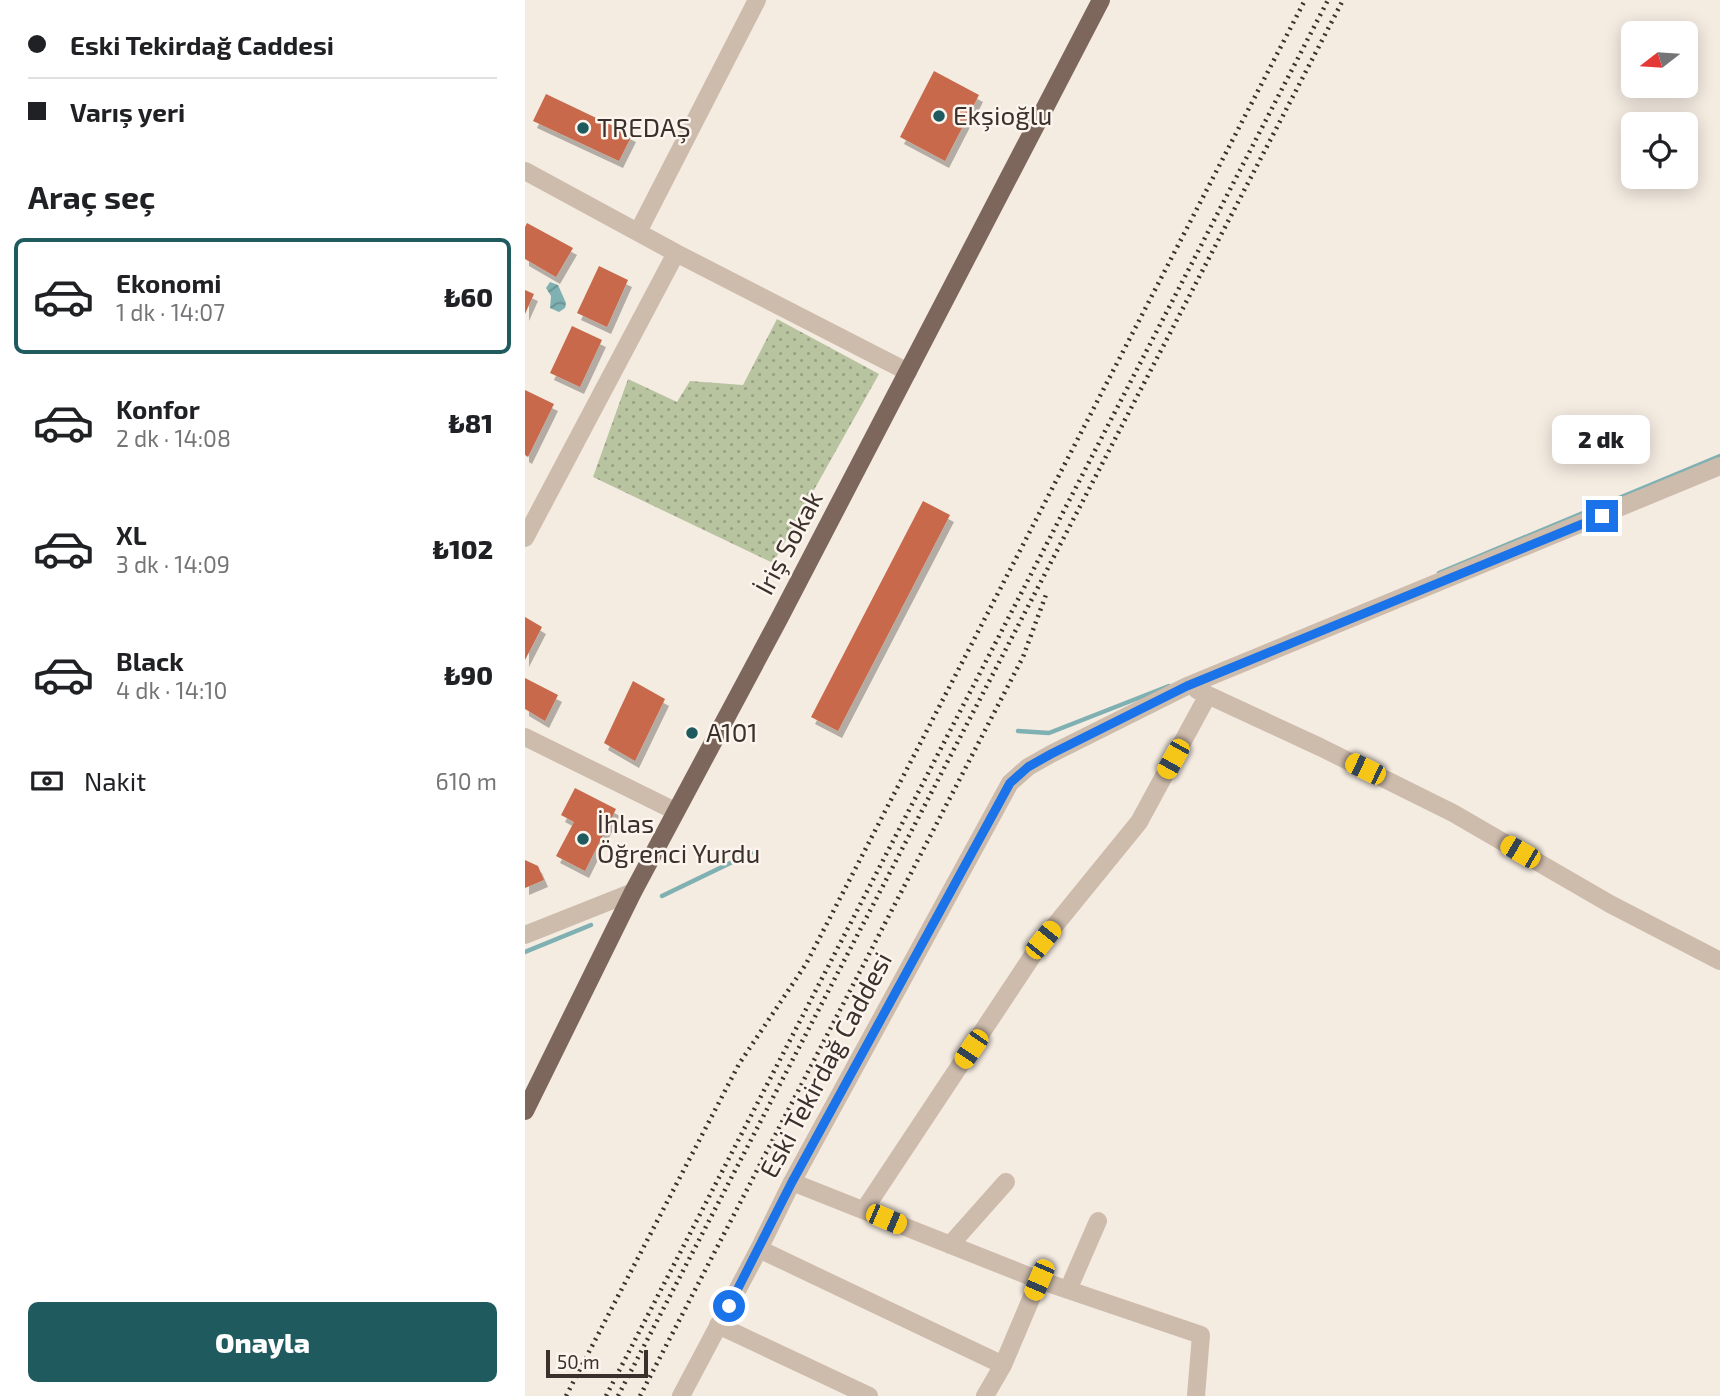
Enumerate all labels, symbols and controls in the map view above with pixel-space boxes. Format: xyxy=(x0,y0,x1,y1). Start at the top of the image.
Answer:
north arrow xyxy=(1621,21,1697,98)
map controls xyxy=(1621,21,1698,189)
text: Eski Tekirdağ Caddesi xyxy=(70,29,334,60)
text: Varış yeri xyxy=(70,96,185,127)
place label: Ekşioğlu xyxy=(953,99,1052,132)
marker: Ekşioğlu xyxy=(931,108,947,124)
place label: TREDAŞ xyxy=(597,111,691,144)
button: locate xyxy=(1621,112,1698,189)
marker: TREDAŞ xyxy=(575,120,591,136)
text: Araç seç xyxy=(28,177,155,215)
icon: car xyxy=(32,265,95,328)
text: Ekonomi xyxy=(116,267,222,298)
text: ₺60 xyxy=(444,281,493,312)
text: 1 dk · 14:07 xyxy=(116,298,225,326)
icon: car xyxy=(32,391,95,454)
text: Konfor xyxy=(116,393,200,424)
text: ₺81 xyxy=(449,407,493,438)
callout: 2 dk xyxy=(1553,414,1651,463)
text: 2 dk · 14:08 xyxy=(116,424,231,452)
text: 2 dk xyxy=(1578,425,1624,453)
street label: İriş Sokak xyxy=(748,485,830,600)
route end xyxy=(1586,500,1618,532)
icon: car xyxy=(32,517,95,580)
text: XL xyxy=(116,519,147,550)
text: ₺102 xyxy=(433,533,493,564)
text: 3 dk · 14:09 xyxy=(116,550,230,578)
icon: car xyxy=(32,643,95,706)
text: Black xyxy=(116,645,184,676)
text: ₺90 xyxy=(444,659,493,690)
text: 4 dk · 14:10 xyxy=(116,676,227,704)
place label: A101 xyxy=(706,716,758,747)
marker: A101 xyxy=(684,725,700,741)
car xyxy=(1154,736,1193,782)
car xyxy=(1342,750,1389,788)
icon: cash xyxy=(28,762,66,800)
text: Nakit xyxy=(84,765,146,796)
text: 610 m xyxy=(436,767,497,795)
place label: İhlas Öğrenci Yurdu xyxy=(597,807,760,868)
marker: İhlas Öğrenci Yurdu xyxy=(575,831,591,847)
car xyxy=(1497,832,1544,872)
car xyxy=(1022,917,1065,963)
street label: Eski Tekirdağ Caddesi xyxy=(752,946,897,1182)
car xyxy=(951,1026,992,1072)
car xyxy=(863,1201,910,1237)
car xyxy=(1022,1257,1057,1303)
route start xyxy=(713,1290,745,1322)
button: Onayla xyxy=(28,1302,497,1382)
scale bar xyxy=(546,1347,647,1379)
text: 50 m xyxy=(557,1350,600,1373)

